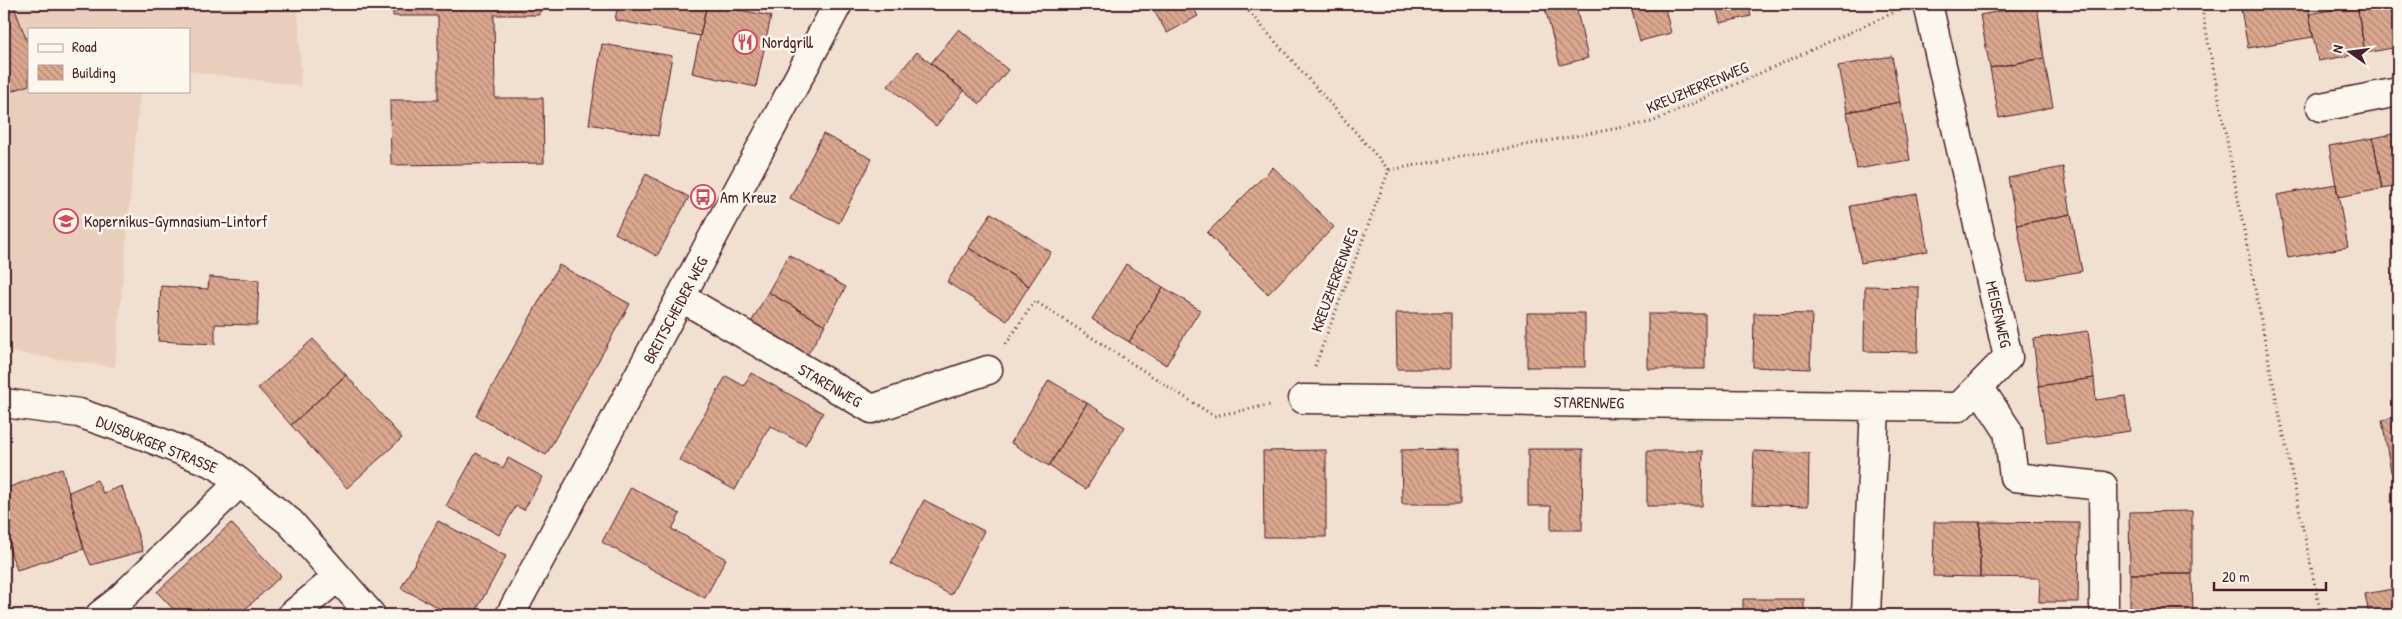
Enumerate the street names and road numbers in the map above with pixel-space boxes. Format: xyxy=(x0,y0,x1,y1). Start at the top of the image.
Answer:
street label: KREUZHERRENWEG xyxy=(1643,55,1752,118)
street label: KREUZHERRENWEG xyxy=(1305,225,1363,335)
street label: BREITSCHEIDER WEG xyxy=(638,252,713,367)
street label: MEISENWEG xyxy=(1981,278,2017,350)
street label: STARENWEG xyxy=(794,358,866,412)
street label: STARENWEG xyxy=(1554,390,1625,414)
street label: DUISBURGER STRASSE xyxy=(93,410,221,478)

